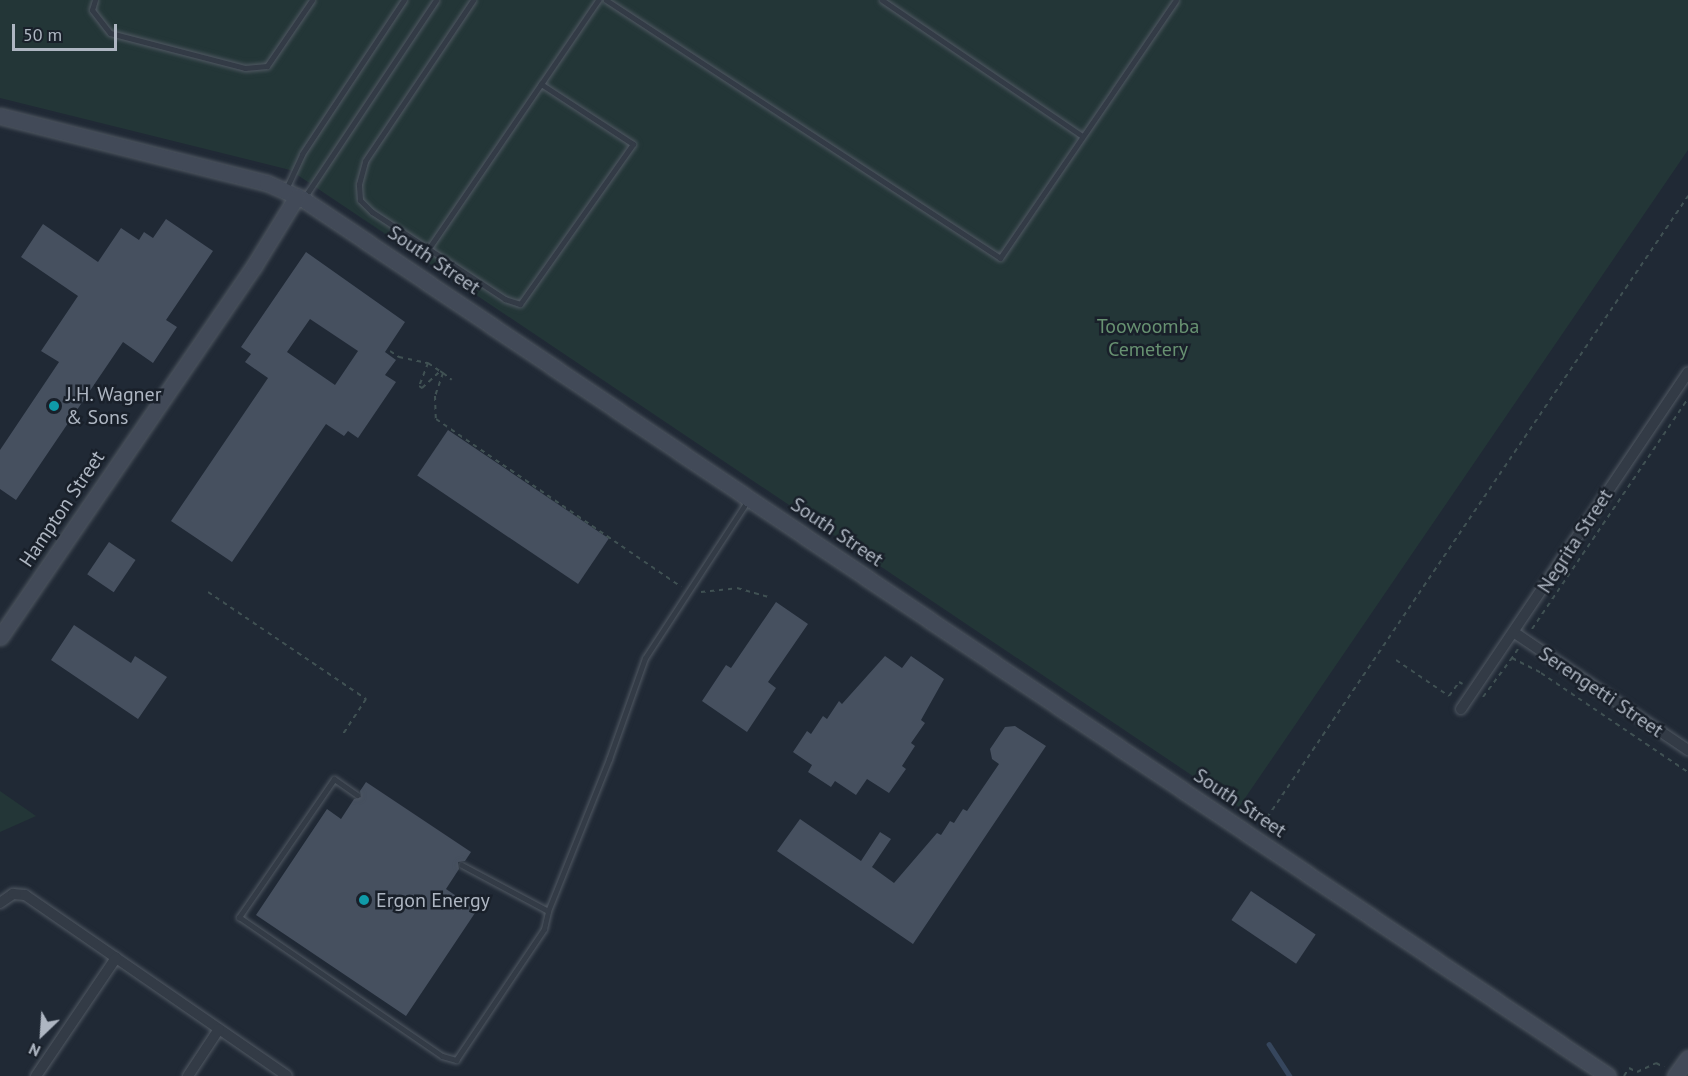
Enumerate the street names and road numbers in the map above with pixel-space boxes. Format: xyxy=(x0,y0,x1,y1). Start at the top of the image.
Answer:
street label: South Street xyxy=(383,220,485,300)
street label: Hampton Street xyxy=(14,446,110,572)
street label: Negrita Street xyxy=(1532,484,1618,598)
street label: South Street xyxy=(786,492,888,572)
street label: Serengetti Street xyxy=(1534,642,1668,742)
street label: South Street xyxy=(1189,763,1291,843)

